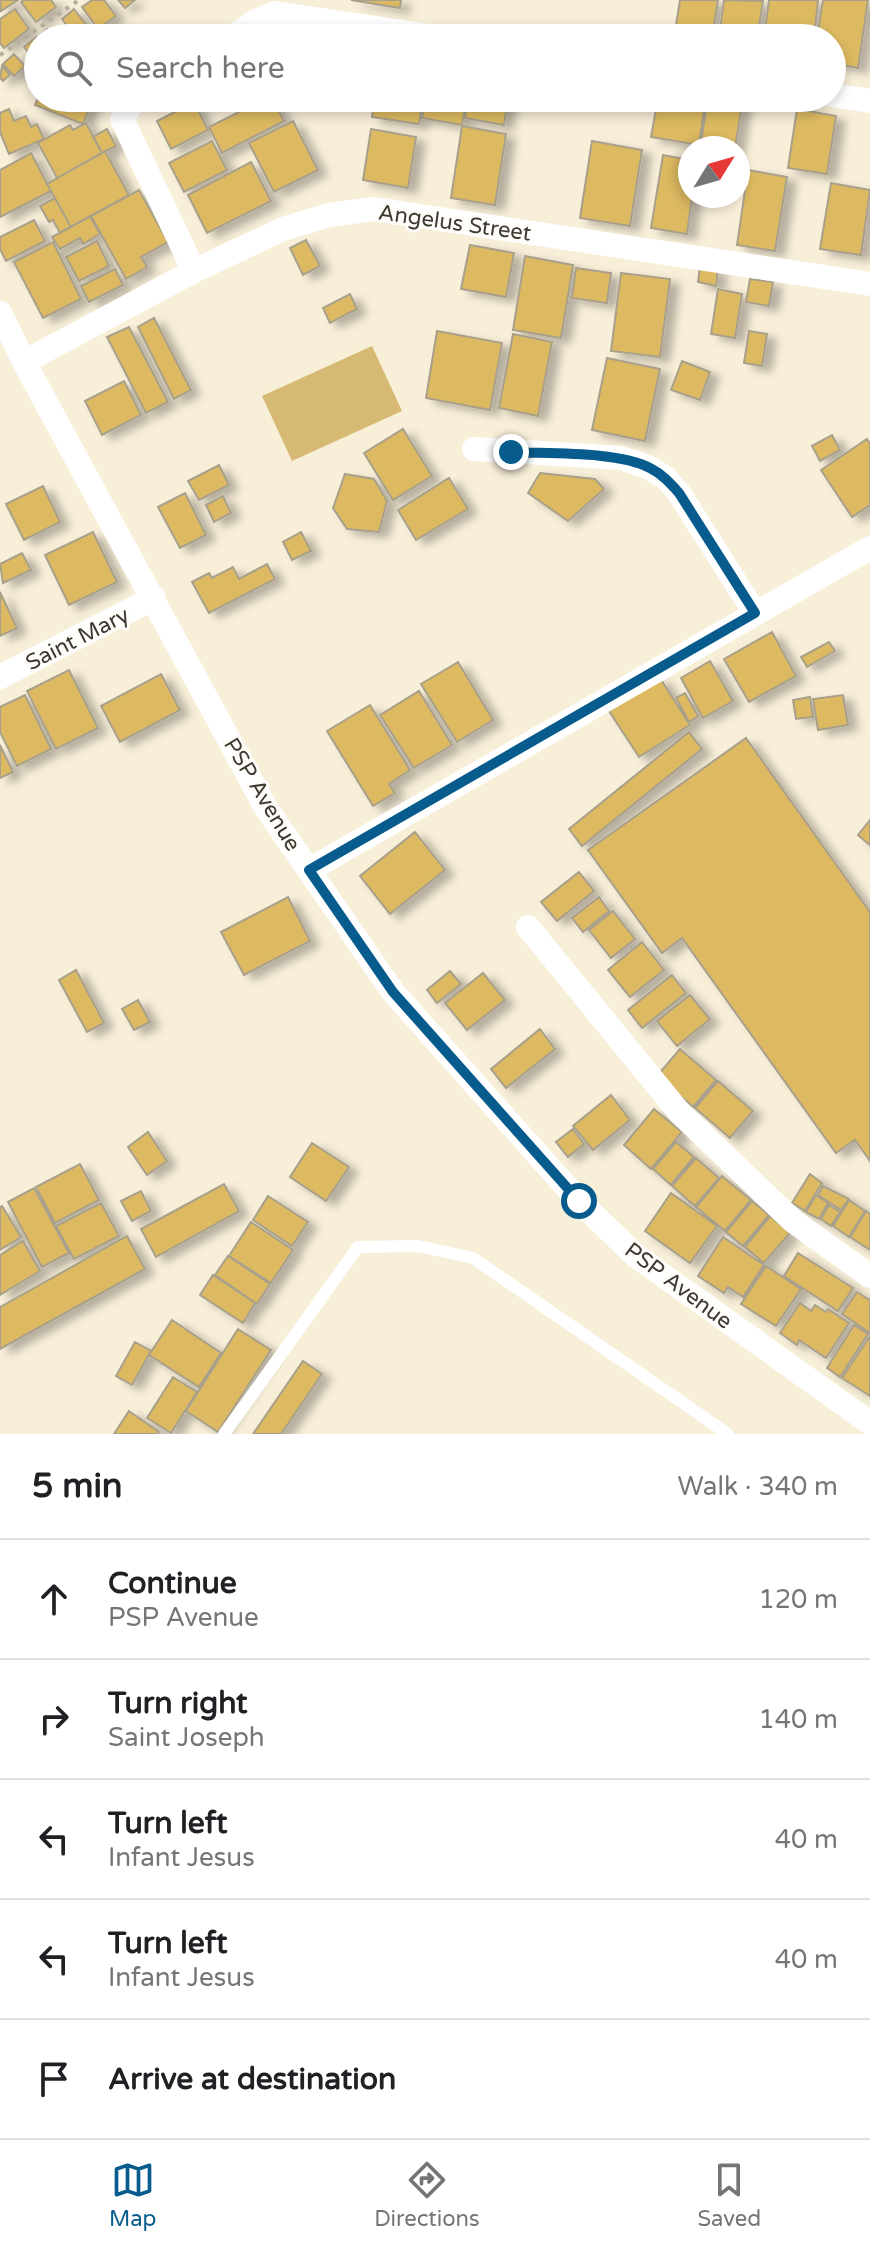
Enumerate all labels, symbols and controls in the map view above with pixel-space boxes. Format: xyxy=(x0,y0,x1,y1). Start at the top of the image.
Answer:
search box xyxy=(24,24,846,112)
icon: search xyxy=(52,46,96,90)
text: Search here xyxy=(116,50,285,87)
north arrow xyxy=(678,136,750,208)
street label: Angelus Street xyxy=(377,199,533,247)
route end xyxy=(493,434,529,470)
street label: Saint Mary xyxy=(21,602,134,676)
street label: PSP Avenue xyxy=(218,733,306,856)
route start xyxy=(561,1183,597,1219)
street label: PSP Avenue xyxy=(620,1237,737,1335)
text: 5 min xyxy=(32,1466,123,1507)
text: Walk · 340 m xyxy=(678,1471,838,1502)
text: Continue xyxy=(108,1565,237,1602)
icon: ahead xyxy=(32,1577,76,1621)
text: 120 m xyxy=(758,1584,838,1615)
text: PSP Avenue xyxy=(108,1602,259,1633)
text: Turn right xyxy=(108,1685,248,1722)
icon: right xyxy=(32,1697,76,1741)
text: 140 m xyxy=(758,1704,838,1735)
text: Saint Joseph xyxy=(108,1722,265,1753)
text: Turn left xyxy=(108,1805,227,1842)
icon: left xyxy=(32,1817,76,1861)
text: 40 m xyxy=(775,1824,838,1855)
text: Infant Jesus xyxy=(108,1842,255,1873)
text: Turn left xyxy=(108,1925,227,1962)
icon: left xyxy=(32,1937,76,1981)
text: 40 m xyxy=(775,1944,838,1975)
text: Infant Jesus xyxy=(108,1962,255,1993)
icon: arrive xyxy=(32,2057,76,2101)
text: Arrive at destination xyxy=(108,2061,396,2098)
tab: Map xyxy=(109,2158,156,2232)
tab: Directions xyxy=(374,2158,480,2232)
tab: Saved xyxy=(697,2158,761,2232)

